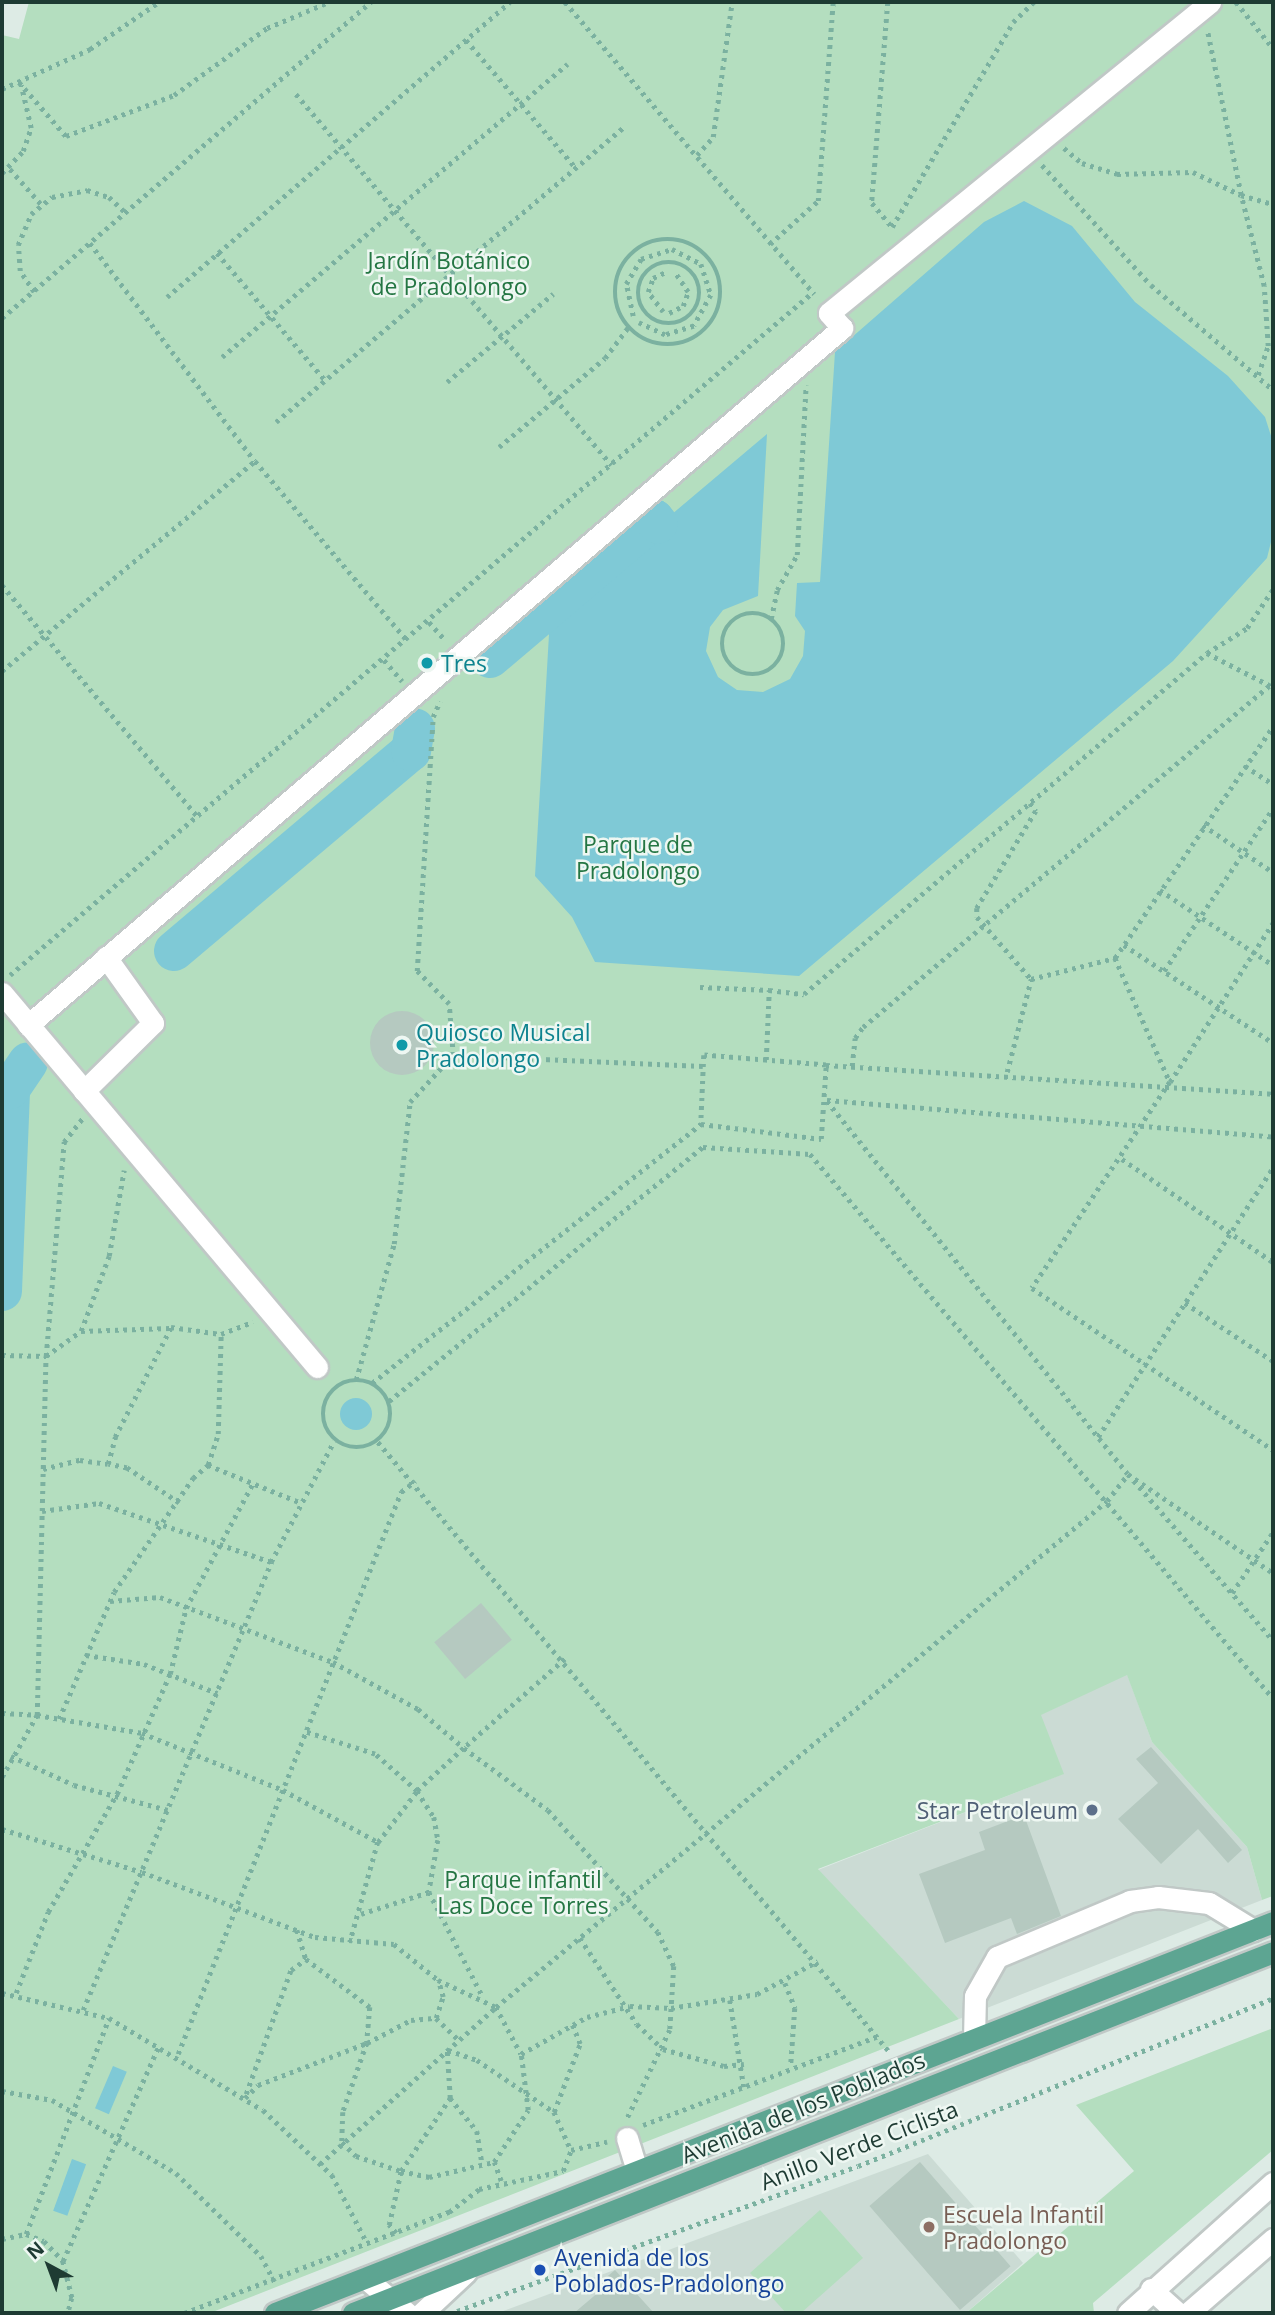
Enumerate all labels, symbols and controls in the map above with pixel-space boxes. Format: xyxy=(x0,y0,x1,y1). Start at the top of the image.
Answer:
park label: Jardín Botánico de Pradolongo xyxy=(368,246,530,300)
place label: Tres xyxy=(441,649,487,677)
marker: Tres xyxy=(419,655,435,671)
park label: Parque de Pradolongo xyxy=(576,830,700,884)
place label: Quiosco Musical Pradolongo xyxy=(416,1018,591,1072)
marker: Quiosco Musical Pradolongo xyxy=(394,1037,410,1053)
place label: Star Petroleum xyxy=(917,1796,1078,1824)
marker: Star Petroleum xyxy=(1084,1802,1100,1818)
park label: Parque infantil Las Doce Torres xyxy=(437,1865,609,1919)
street label: Avenida de los Poblados xyxy=(677,2045,929,2169)
street label: Anillo Verde Ciclista xyxy=(756,2095,962,2195)
place label: Escuela Infantil Pradolongo xyxy=(943,2200,1104,2254)
marker: Escuela Infantil Pradolongo xyxy=(921,2219,937,2235)
north arrow xyxy=(14,2231,84,2301)
text: N xyxy=(21,2235,50,2265)
place label: Avenida de los Poblados-Pradolongo xyxy=(554,2243,785,2297)
marker: Avenida de los Poblados-Pradolongo xyxy=(532,2262,548,2278)

